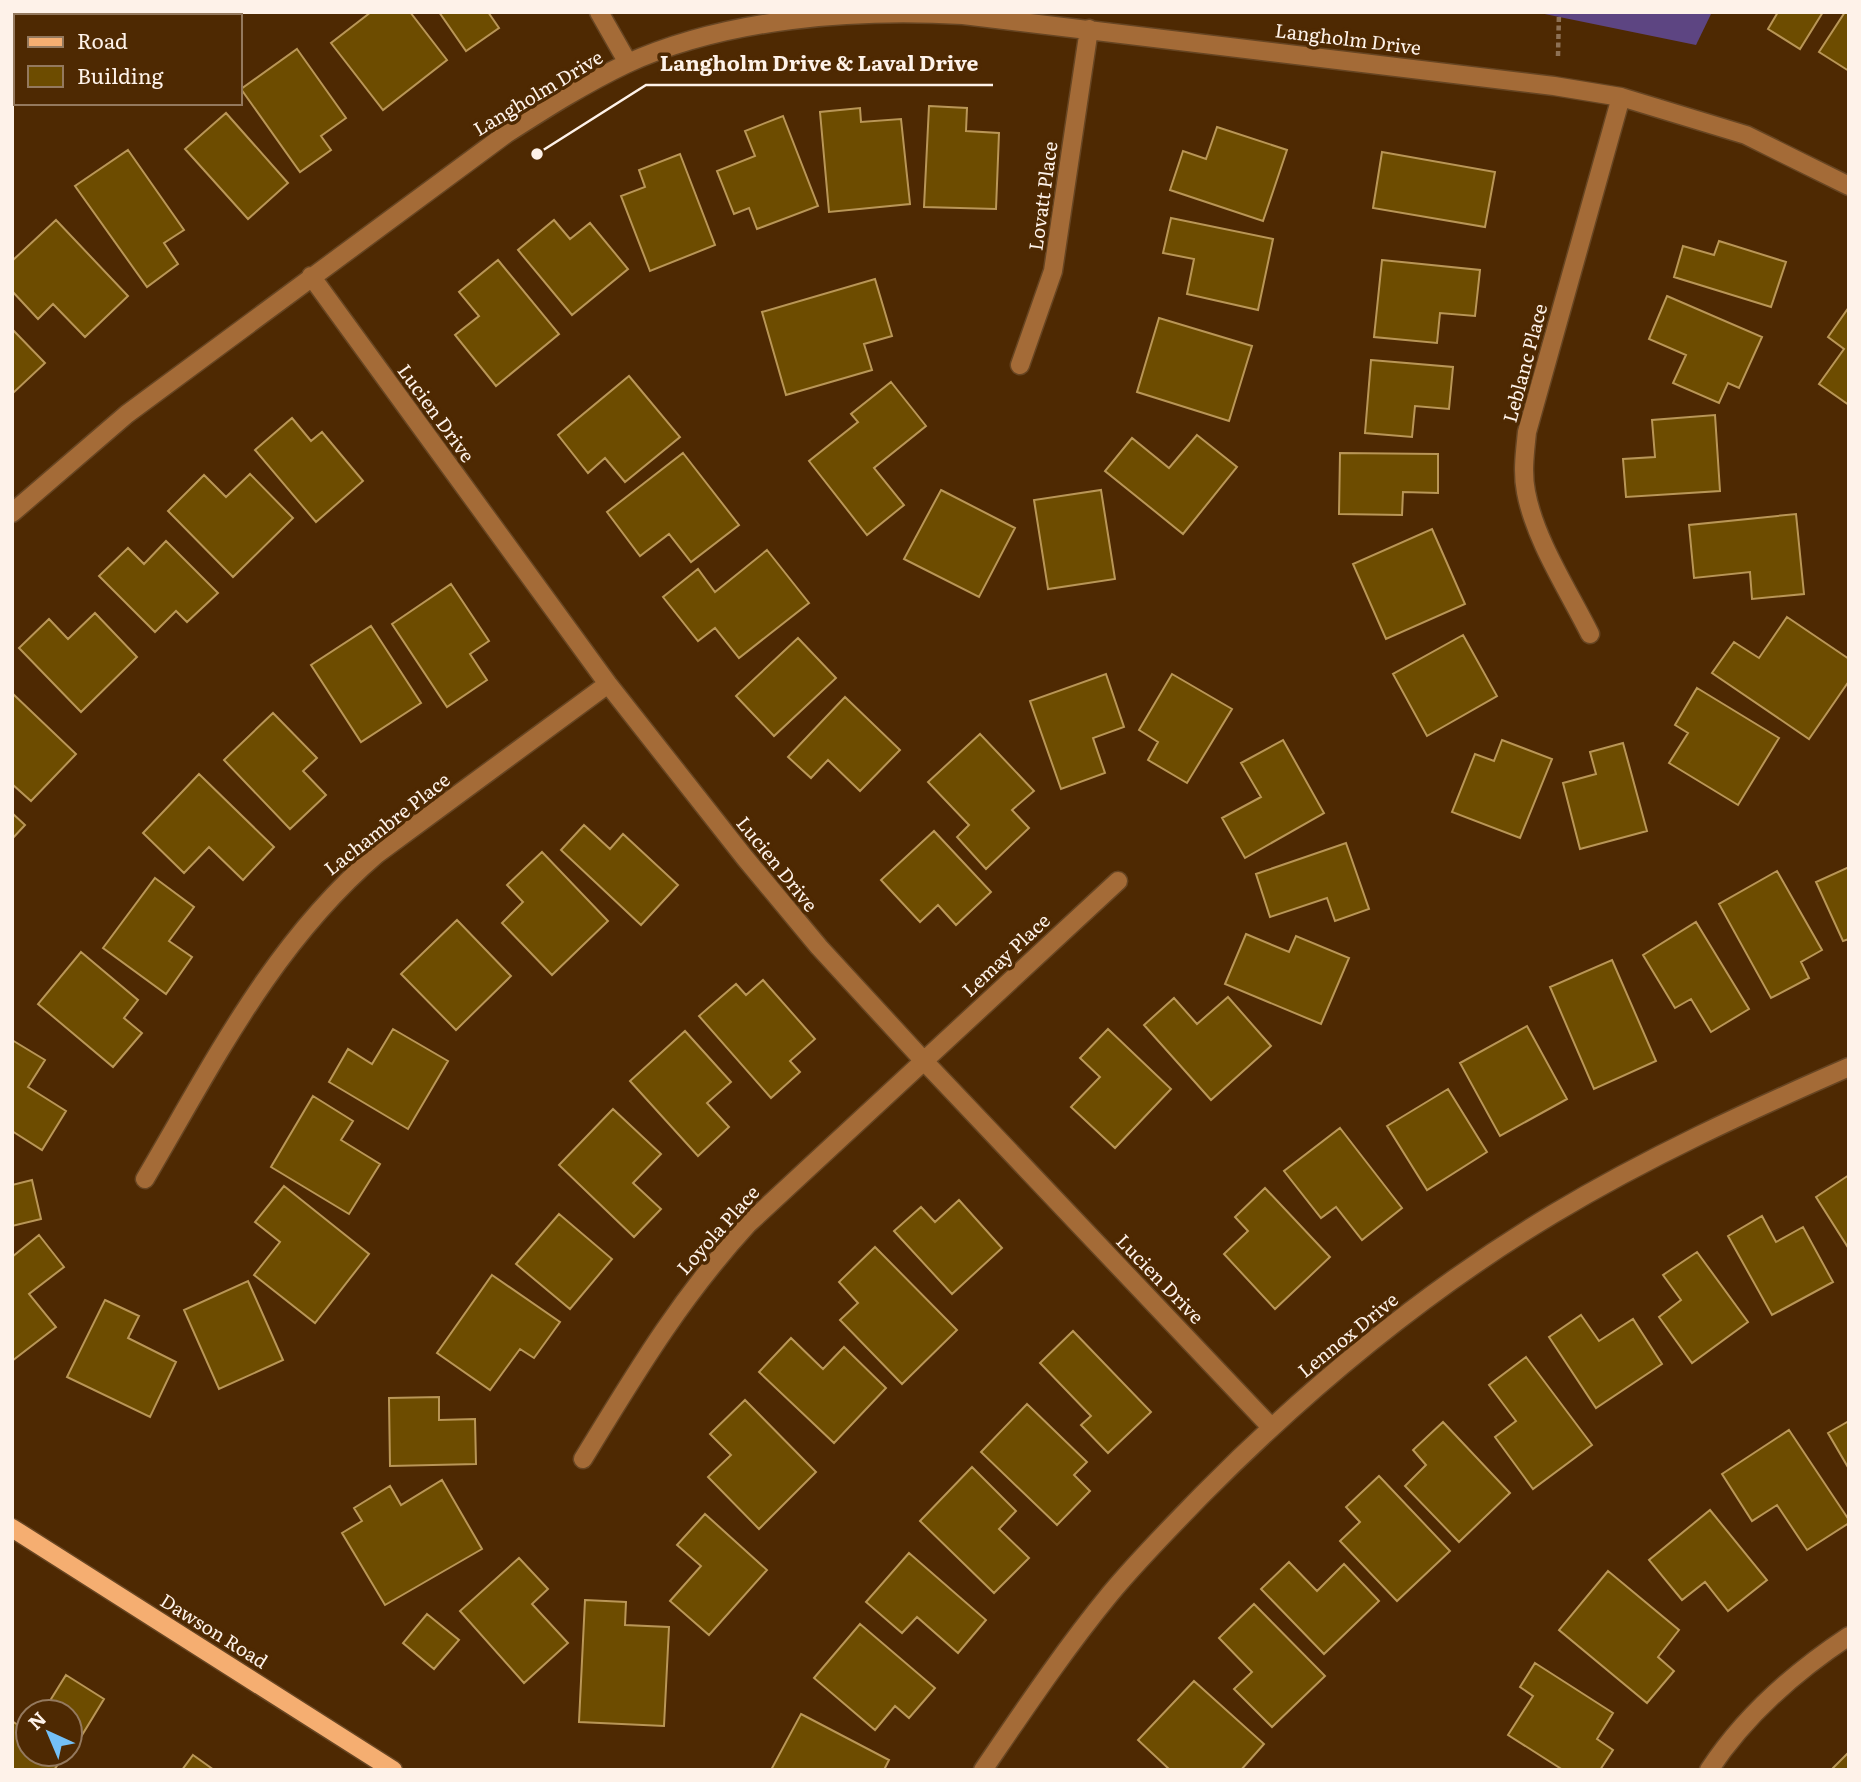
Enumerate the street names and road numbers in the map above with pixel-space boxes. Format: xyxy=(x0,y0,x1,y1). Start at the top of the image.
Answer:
street label: Langholm Drive xyxy=(1274,15,1423,61)
street label: Langholm Drive xyxy=(467,42,608,142)
street label: Lovatt Place xyxy=(1020,139,1064,252)
street label: Leblanc Place xyxy=(1495,300,1553,425)
street label: Lucien Drive xyxy=(392,357,482,467)
street label: Lachambre Place xyxy=(317,765,455,881)
street label: Lucien Drive xyxy=(731,810,825,917)
street label: Lemay Place xyxy=(955,906,1056,1002)
street label: Loyola Place xyxy=(669,1178,765,1280)
street label: Lucien Drive xyxy=(1111,1227,1211,1330)
street label: Lennox Drive xyxy=(1291,1285,1404,1383)
street label: Dawson Road xyxy=(155,1586,274,1675)

